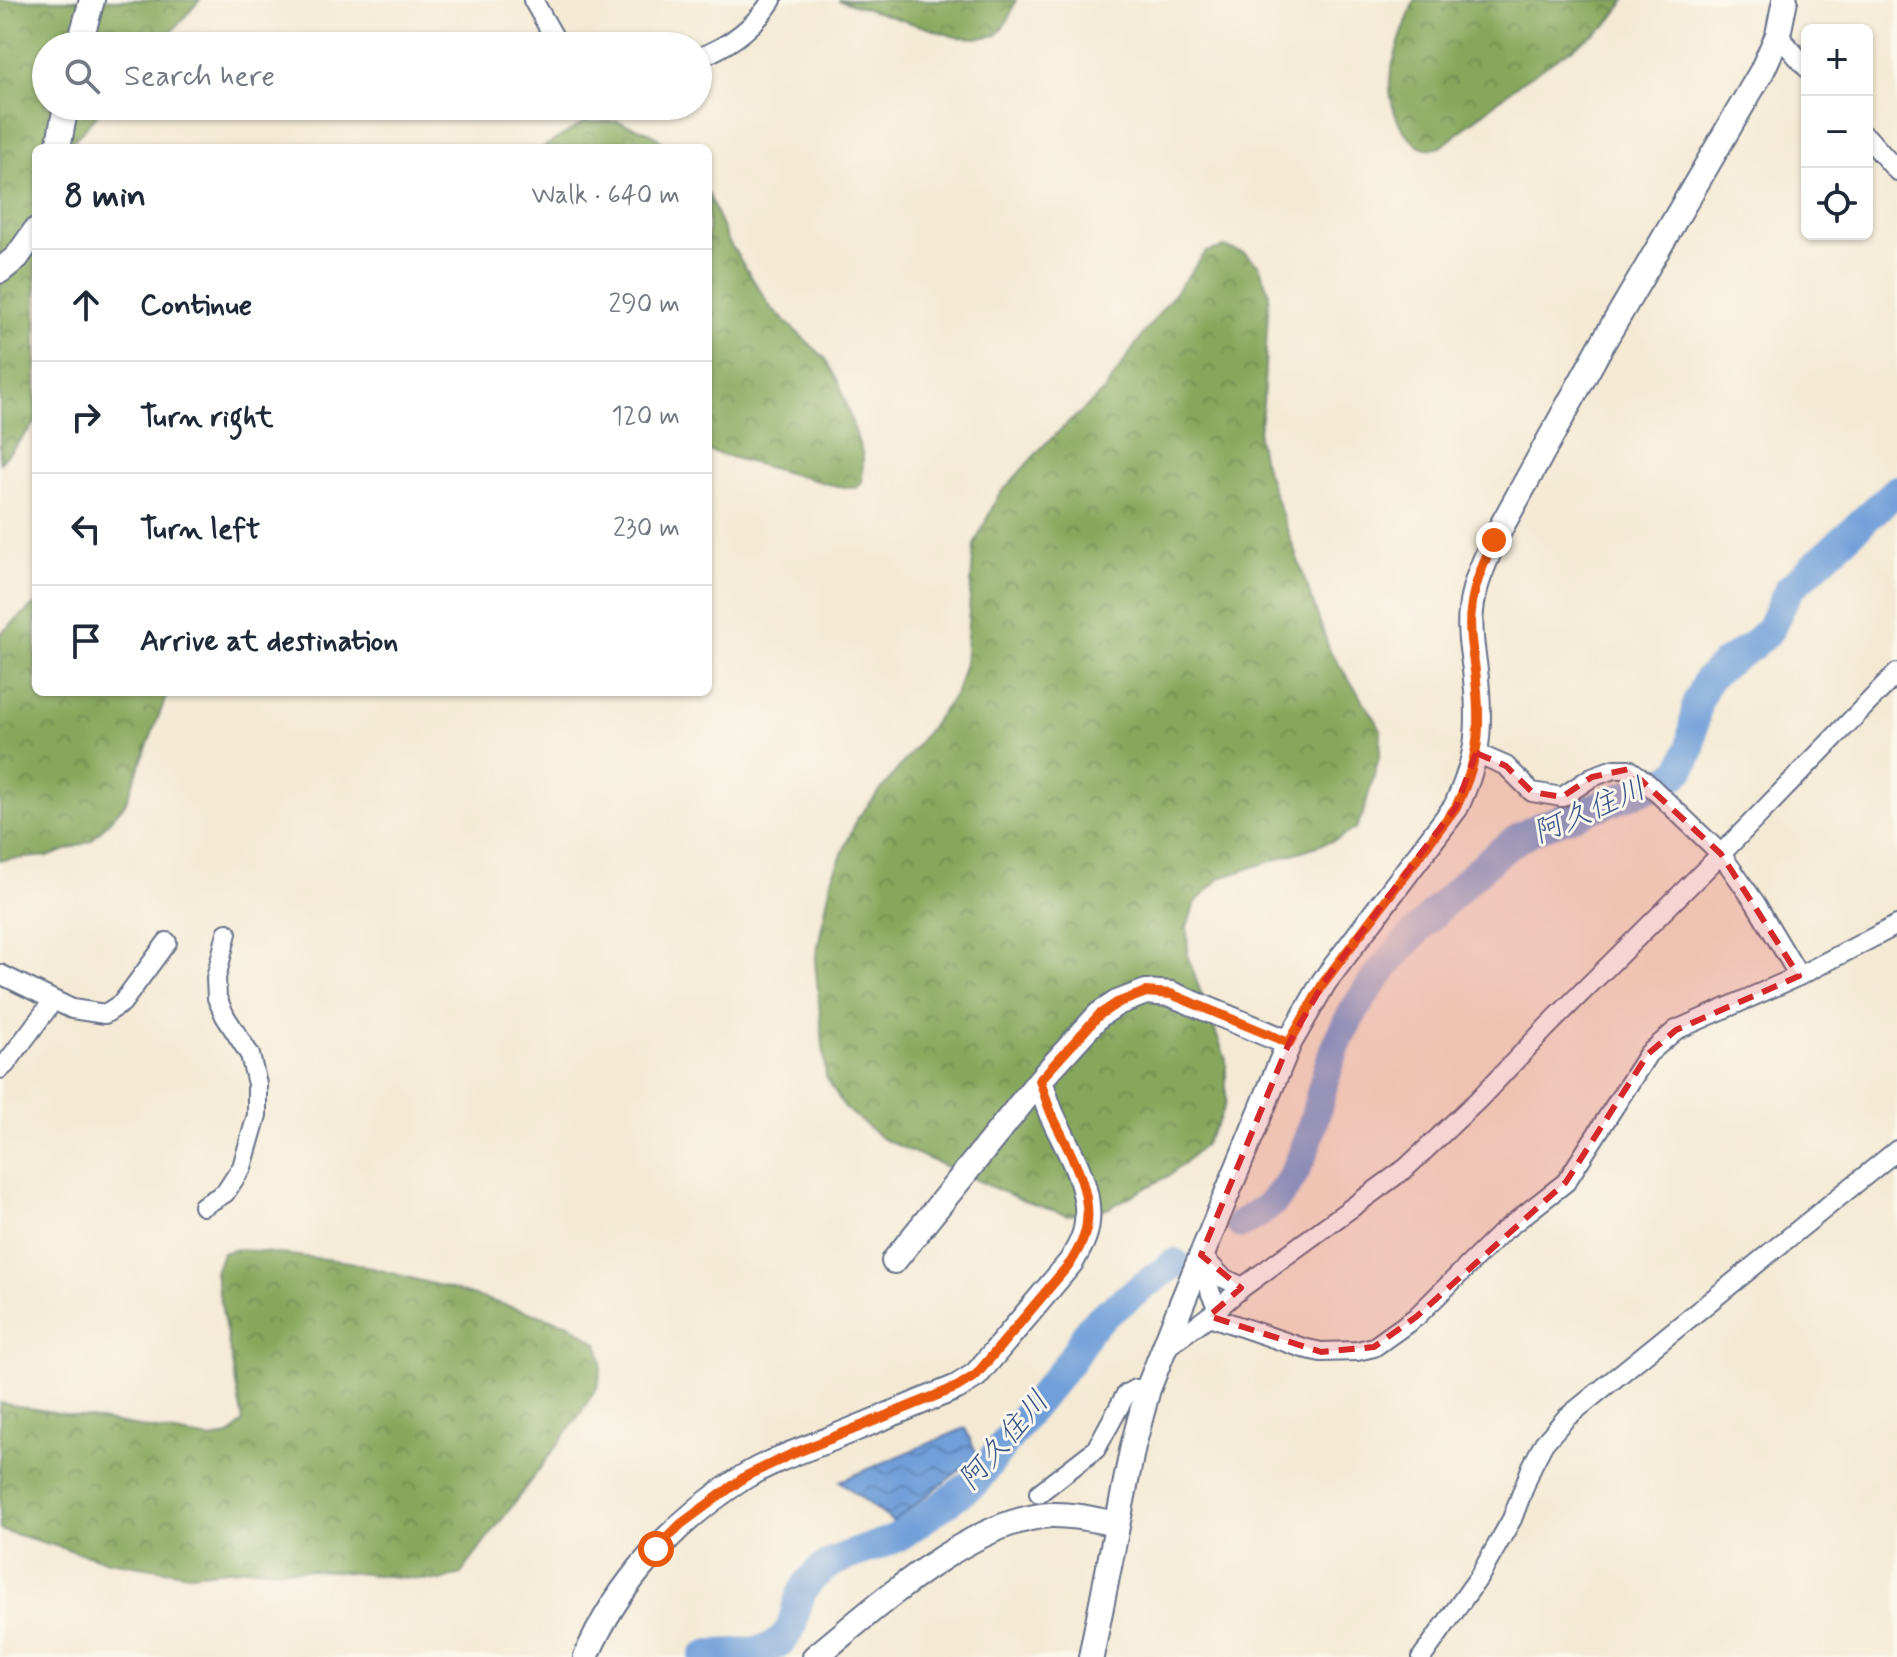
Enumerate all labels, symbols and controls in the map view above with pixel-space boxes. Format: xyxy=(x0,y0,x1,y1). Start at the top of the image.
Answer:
map controls xyxy=(1801,24,1873,240)
button: + xyxy=(1801,24,1873,96)
search box xyxy=(32,32,712,120)
icon: search xyxy=(60,54,104,98)
text: Search here xyxy=(124,57,275,96)
button: − xyxy=(1801,96,1873,168)
button: locate xyxy=(1801,168,1873,240)
text: 8 min xyxy=(64,174,146,219)
text: Walk · 640 m xyxy=(531,179,680,213)
icon: ahead xyxy=(64,283,108,327)
text: Continue xyxy=(140,286,252,325)
text: 290 m xyxy=(608,288,680,322)
icon: right xyxy=(64,395,108,439)
text: Turn right xyxy=(140,398,273,437)
text: 120 m xyxy=(611,400,680,434)
icon: left xyxy=(64,507,108,551)
text: Turn left xyxy=(140,510,260,549)
text: 230 m xyxy=(613,512,680,546)
route end xyxy=(1476,522,1512,558)
icon: arrive xyxy=(64,619,108,663)
text: Arrive at destination xyxy=(140,622,398,661)
water label: 阿久住川 xyxy=(1527,769,1652,854)
water label: 阿久住川 xyxy=(950,1383,1058,1499)
route start xyxy=(638,1531,674,1567)

